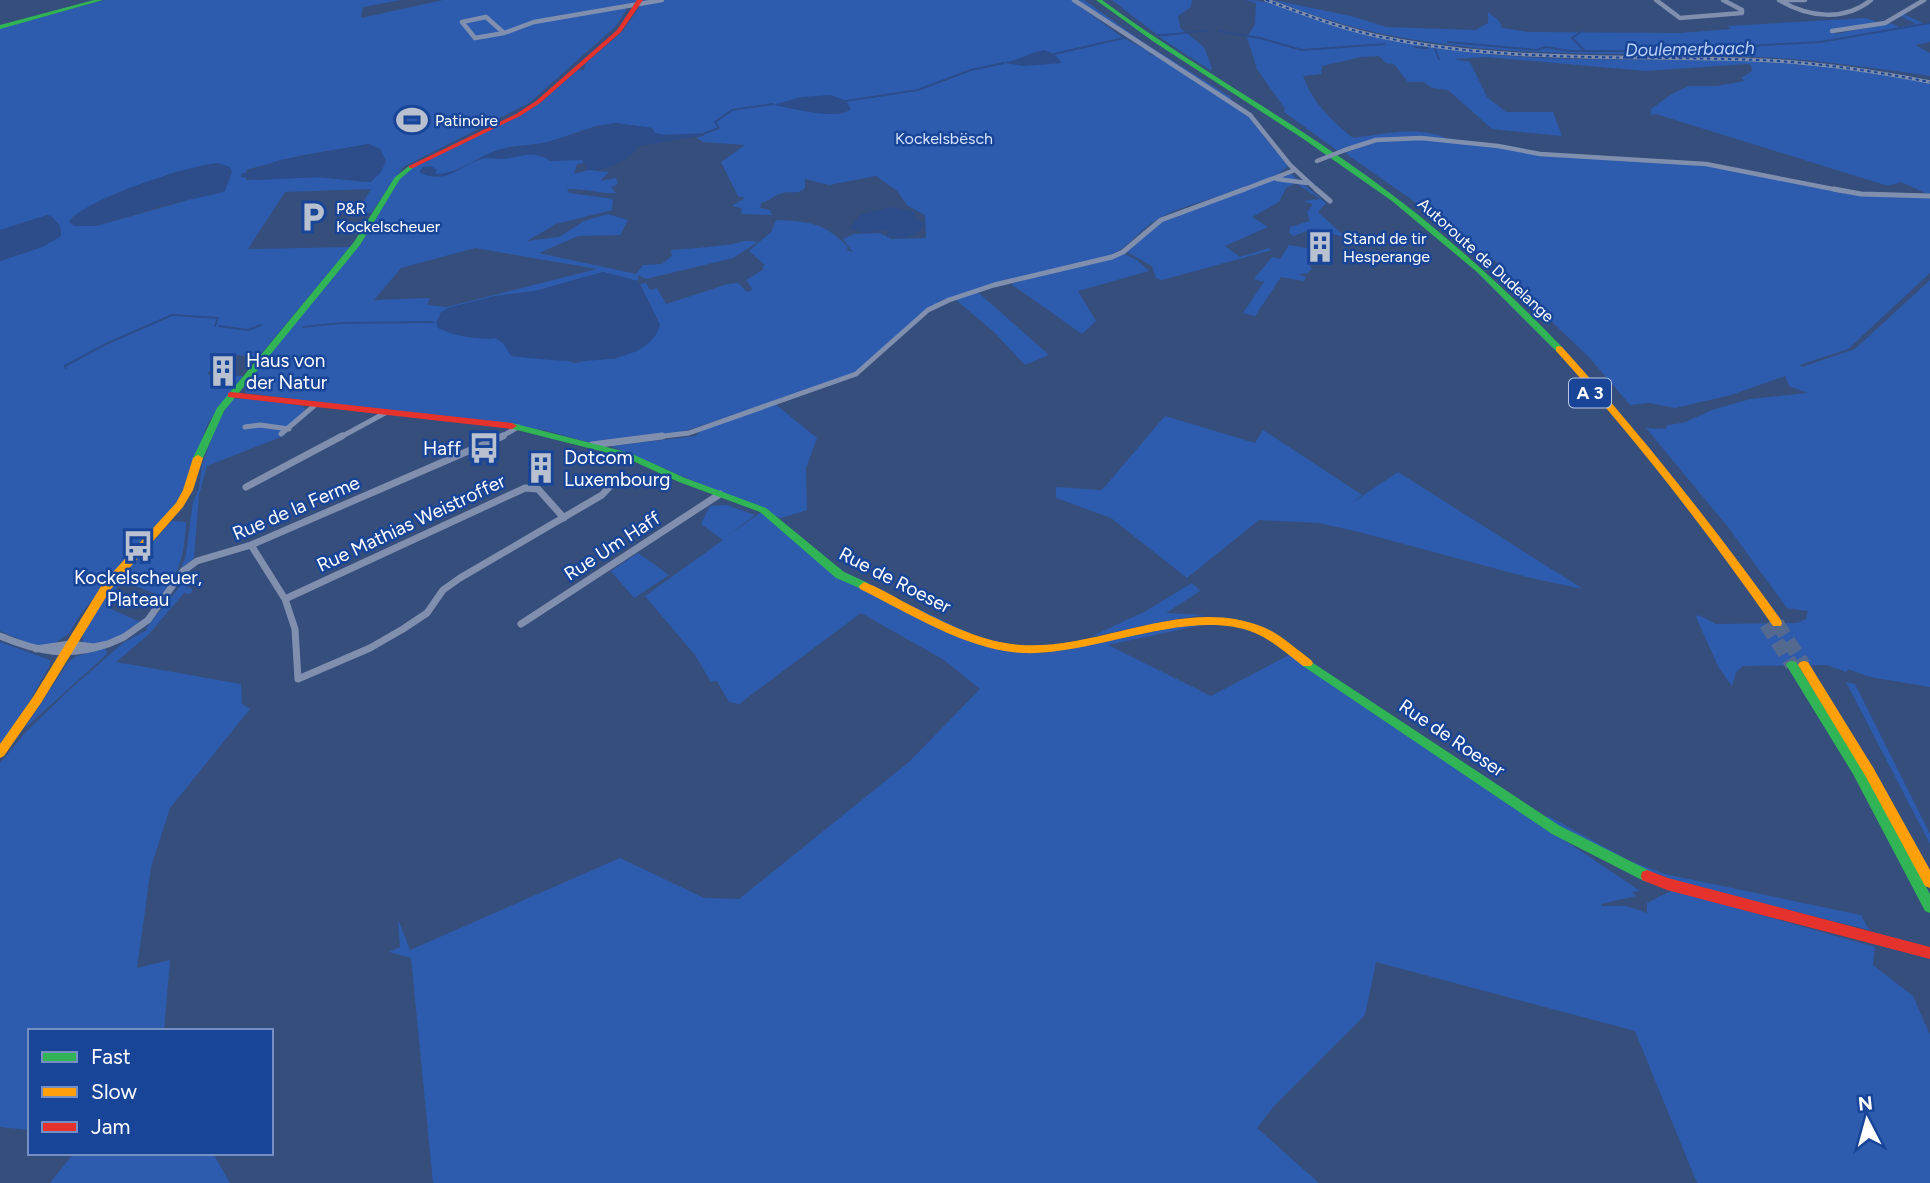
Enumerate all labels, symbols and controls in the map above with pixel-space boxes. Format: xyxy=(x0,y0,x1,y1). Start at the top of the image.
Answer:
water label: Doulemerbaach xyxy=(1625,37,1755,61)
sports icon: Patinoire xyxy=(395,103,429,137)
place label: Patinoire xyxy=(435,111,498,130)
park label: Kockelsbësch xyxy=(895,129,993,148)
street label: Autoroute de Dudelange xyxy=(1414,194,1558,326)
place label: P&R Kockelscheuer xyxy=(336,199,441,236)
parking icon: P&R Kockelscheuer xyxy=(296,200,330,234)
place label: Stand de tir Hesperange xyxy=(1343,229,1430,266)
building icon: Stand de tir Hesperange xyxy=(1303,230,1337,264)
place label: Haus von der Natur xyxy=(246,349,328,394)
building icon: Haus von der Natur xyxy=(206,354,240,388)
road number: A 3 xyxy=(1569,379,1611,408)
bus stop icon: Haff xyxy=(467,431,501,465)
place label: Haff xyxy=(423,437,461,460)
place label: Dotcom Luxembourg xyxy=(564,446,670,491)
building icon: Dotcom Luxembourg xyxy=(524,451,558,485)
street label: Rue Mathias Weistroffer xyxy=(313,469,509,577)
street label: Rue de la Ferme xyxy=(229,471,363,545)
street label: Rue Um Haff xyxy=(560,506,664,586)
bus stop icon: Kockelscheuer, Plateau xyxy=(121,529,155,563)
street label: Rue de Roeser xyxy=(835,542,955,618)
place label: Kockelscheuer, Plateau xyxy=(74,566,202,611)
street label: Rue de Roeser xyxy=(1395,694,1510,782)
legend xyxy=(28,1029,273,1155)
text: Fast xyxy=(91,1044,131,1069)
text: Slow xyxy=(91,1079,137,1104)
north arrow xyxy=(1832,1085,1902,1155)
text: N xyxy=(1857,1091,1874,1116)
text: Jam xyxy=(91,1114,130,1139)

